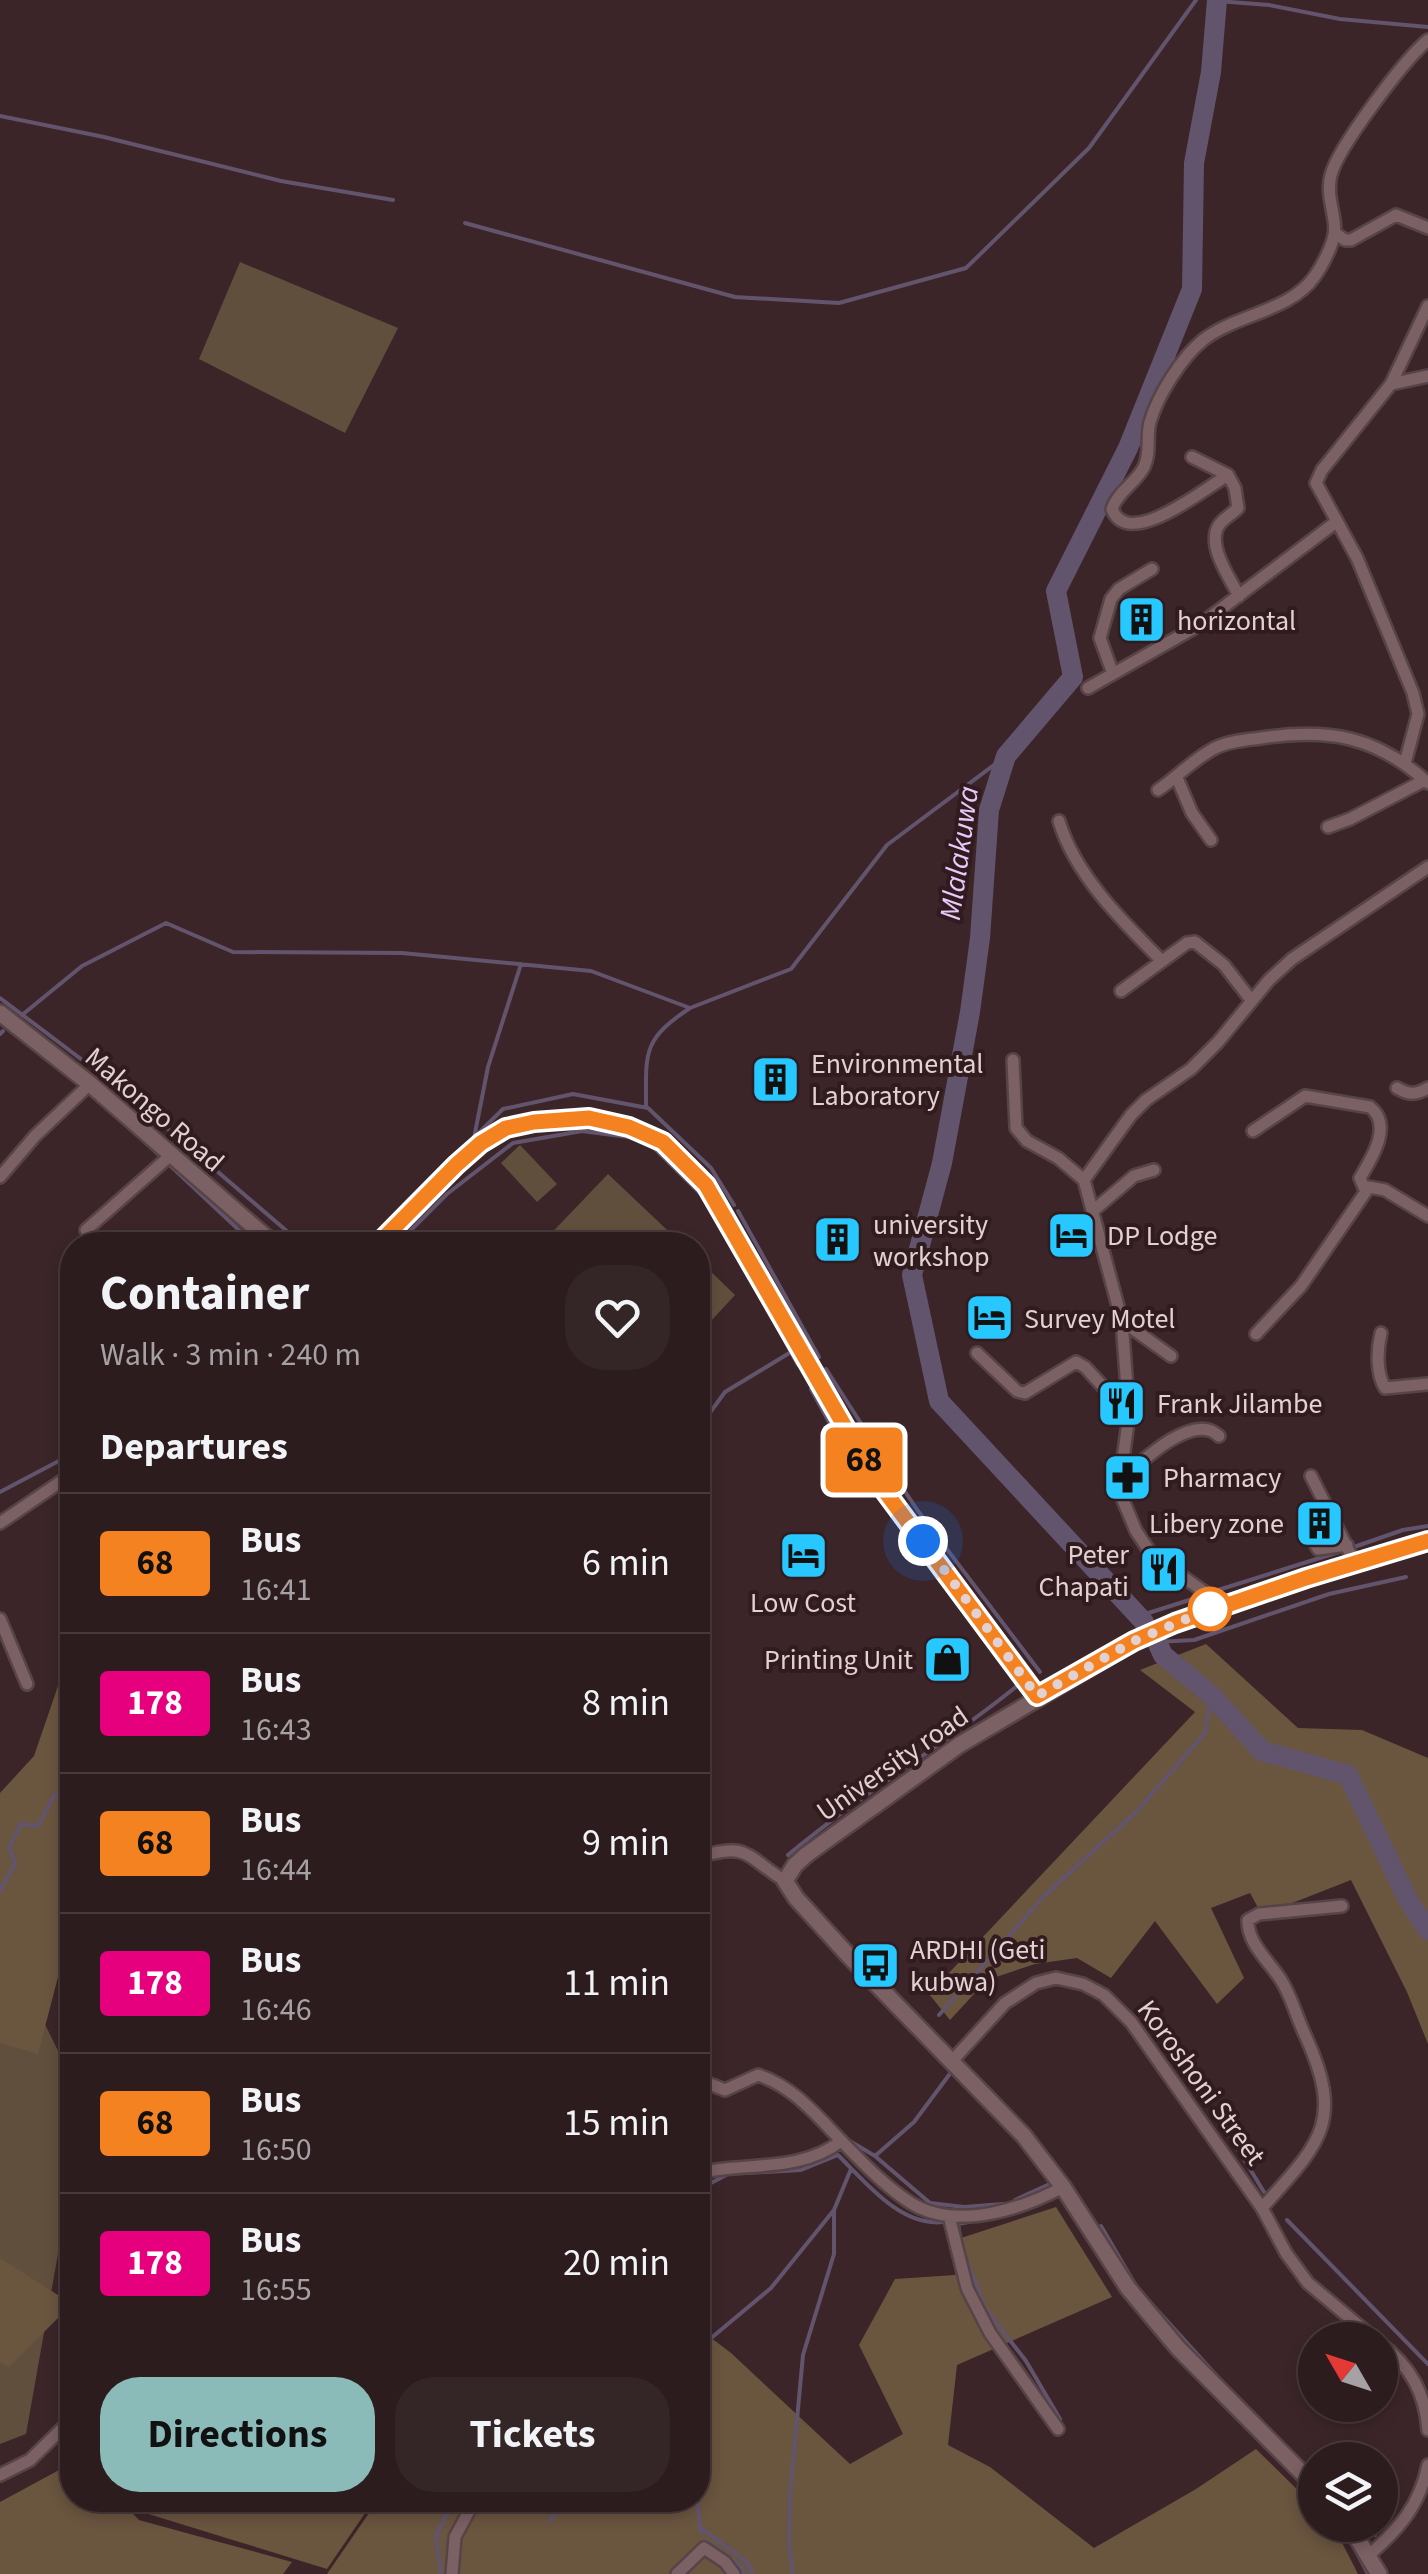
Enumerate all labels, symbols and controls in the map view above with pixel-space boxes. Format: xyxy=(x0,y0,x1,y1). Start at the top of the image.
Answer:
building icon: horizontal xyxy=(1116,594,1168,646)
place label: horizontal xyxy=(1177,601,1296,641)
water label: Mlalakuwa xyxy=(929,783,990,923)
street label: Makongo Road xyxy=(76,1038,233,1182)
place label: Environmental Laboratory xyxy=(811,1044,984,1116)
building icon: Environmental Laboratory xyxy=(750,1053,802,1105)
place label: university workshop xyxy=(873,1205,989,1277)
hotel icon: DP Lodge xyxy=(1046,1209,1098,1261)
building icon: university workshop xyxy=(812,1214,864,1266)
place label: DP Lodge xyxy=(1107,1216,1217,1256)
text: Container xyxy=(100,1260,309,1328)
button: heart xyxy=(565,1265,670,1370)
hotel icon: Survey Motel xyxy=(963,1292,1015,1344)
place label: Survey Motel xyxy=(1024,1299,1175,1339)
text: Walk · 3 min · 240 m xyxy=(100,1332,361,1378)
restaurant icon: Frank Jilambe xyxy=(1096,1377,1148,1429)
place label: Frank Jilambe xyxy=(1157,1384,1322,1424)
text: Departures xyxy=(100,1420,288,1474)
line badge: 68 xyxy=(819,1428,909,1492)
text: 68 xyxy=(846,1435,882,1485)
pharmacy icon: Pharmacy xyxy=(1102,1451,1154,1503)
place label: Pharmacy xyxy=(1163,1458,1281,1498)
building icon: Libery zone xyxy=(1293,1497,1345,1549)
place label: Libery zone xyxy=(1149,1504,1284,1544)
text: Bus xyxy=(240,1513,301,1567)
your location xyxy=(898,1516,948,1566)
hotel icon: Low Cost xyxy=(777,1529,829,1581)
place label: Peter Chapati xyxy=(1038,1535,1129,1607)
text: 6 min xyxy=(582,1536,670,1590)
text: 68 xyxy=(137,1538,173,1588)
restaurant icon: Peter Chapati xyxy=(1138,1544,1190,1596)
text: 16:41 xyxy=(240,1567,312,1613)
place label: Low Cost xyxy=(750,1583,856,1623)
unlabelled marker xyxy=(1189,1588,1231,1630)
shop icon: Printing Unit xyxy=(922,1633,974,1685)
place label: Printing Unit xyxy=(764,1640,914,1680)
text: Bus xyxy=(240,1653,301,1707)
text: 8 min xyxy=(582,1676,670,1730)
text: 178 xyxy=(127,1678,183,1728)
street label: University road xyxy=(808,1697,977,1831)
text: 16:43 xyxy=(240,1707,312,1753)
text: Bus xyxy=(240,1793,301,1847)
text: 9 min xyxy=(582,1816,670,1870)
text: 68 xyxy=(137,1818,173,1868)
text: 16:44 xyxy=(240,1847,312,1893)
place label: ARDHI (Geti kubwa) xyxy=(910,1930,1045,2002)
text: Bus xyxy=(240,1933,301,1987)
bus stop icon: ARDHI (Geti kubwa) xyxy=(849,1939,901,1991)
text: 11 min xyxy=(563,1956,670,2010)
text: 178 xyxy=(127,1958,183,2008)
text: 16:46 xyxy=(240,1987,312,2033)
street label: Koroshoni Street xyxy=(1127,1992,1275,2174)
text: Bus xyxy=(240,2073,301,2127)
text: 15 min xyxy=(563,2096,670,2150)
text: 68 xyxy=(137,2098,173,2148)
text: 16:50 xyxy=(240,2127,312,2173)
text: Bus xyxy=(240,2213,301,2267)
text: 20 min xyxy=(563,2236,670,2290)
text: 178 xyxy=(127,2238,183,2288)
text: 16:55 xyxy=(240,2267,312,2313)
north arrow xyxy=(1298,2322,1398,2422)
map controls xyxy=(1298,2322,1398,2542)
button: Directions xyxy=(100,2377,375,2492)
button: Tickets xyxy=(395,2377,670,2492)
button: layers xyxy=(1298,2442,1398,2542)

